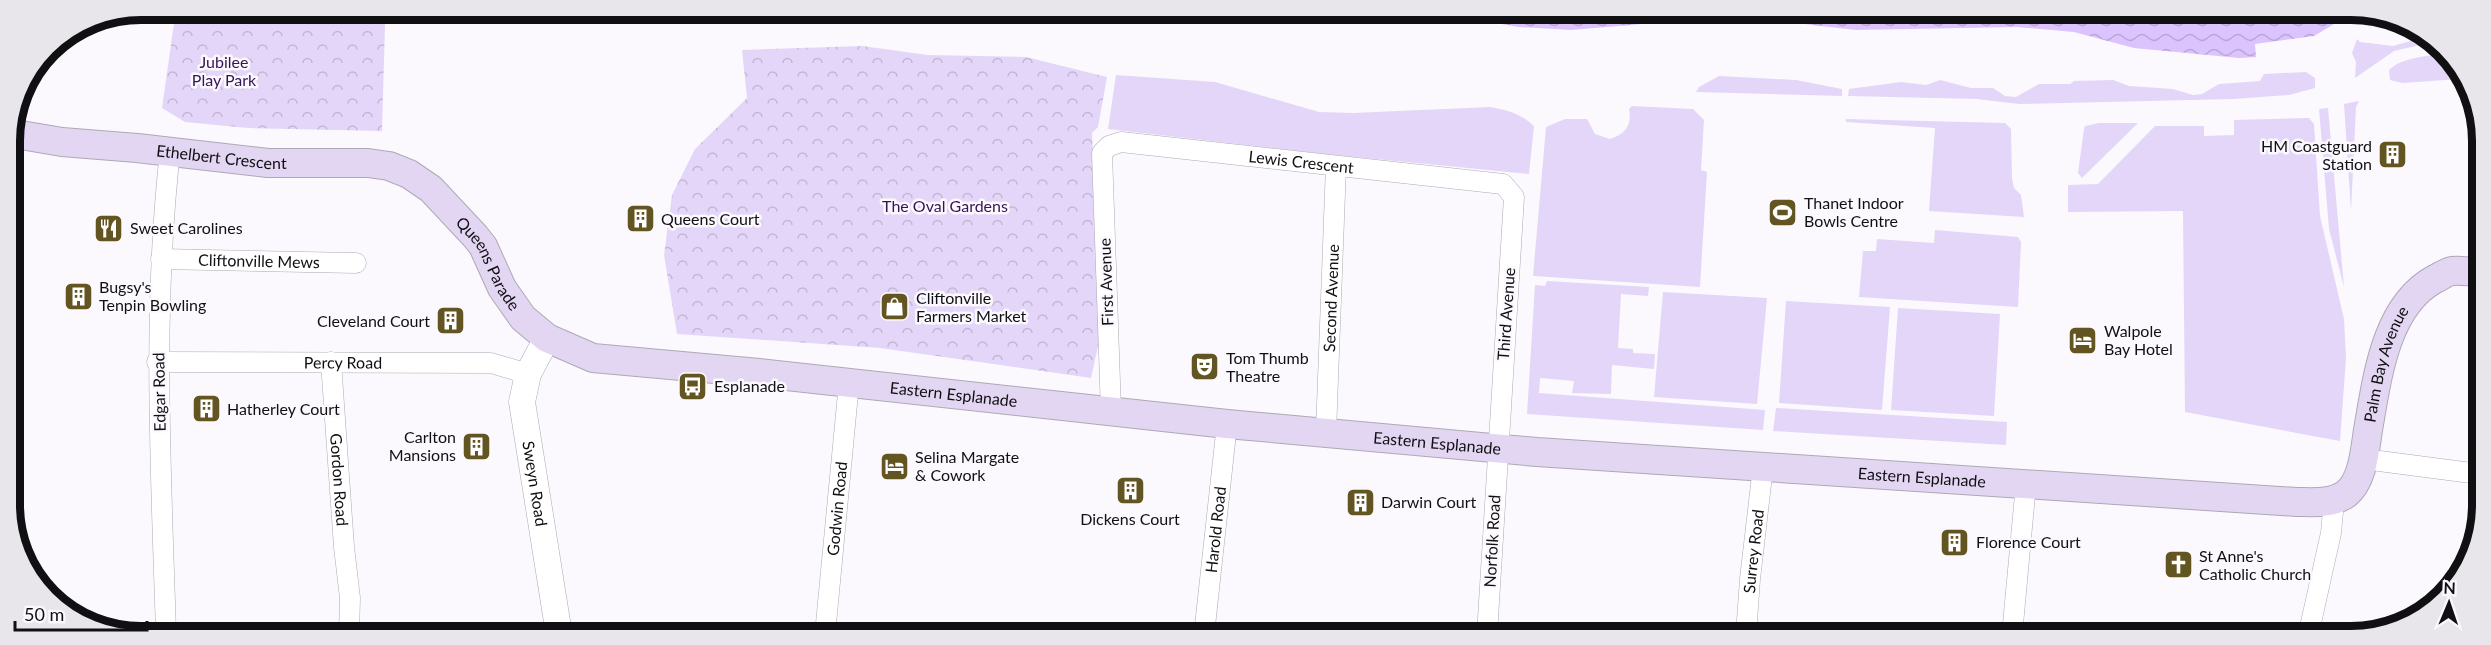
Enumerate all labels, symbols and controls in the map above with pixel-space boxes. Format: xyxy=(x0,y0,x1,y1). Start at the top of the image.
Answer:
park label: Jubilee Play Park xyxy=(192,52,257,89)
place label: HM Coastguard Station xyxy=(2261,136,2372,173)
building icon: HM Coastguard Station xyxy=(2377,139,2409,171)
street label: Ethelbert Crescent xyxy=(155,140,287,172)
street label: Lewis Crescent xyxy=(1248,146,1355,177)
place label: Thanet Indoor Bowls Centre xyxy=(1804,193,1904,230)
park label: The Oval Gardens xyxy=(882,196,1008,215)
sports icon: Thanet Indoor Bowls Centre xyxy=(1767,196,1799,228)
building icon: Queens Court xyxy=(624,203,656,235)
place label: Queens Court xyxy=(661,209,760,228)
restaurant icon: Sweet Carolines xyxy=(93,212,125,244)
street label: Queens Parade xyxy=(453,212,524,314)
place label: Sweet Carolines xyxy=(130,218,243,237)
street label: First Avenue xyxy=(1094,238,1117,326)
street label: Second Avenue xyxy=(1319,244,1342,352)
street label: Cliftonville Mews xyxy=(198,250,320,271)
street label: Third Avenue xyxy=(1493,267,1518,361)
place label: Bugsy's Tenpin Bowling xyxy=(99,277,206,314)
building icon: Bugsy's Tenpin Bowling xyxy=(62,280,94,312)
place label: Cliftonville Farmers Market xyxy=(916,288,1027,325)
shop icon: Cliftonville Farmers Market xyxy=(879,291,911,323)
street label: Palm Bay Avenue xyxy=(2359,302,2412,424)
building icon: Cleveland Court xyxy=(435,305,467,337)
place label: Cleveland Court xyxy=(317,311,430,330)
place label: Walpole Bay Hotel xyxy=(2104,321,2173,358)
hotel icon: Walpole Bay Hotel xyxy=(2067,324,2099,356)
place label: Tom Thumb Theatre xyxy=(1226,348,1309,385)
theatre icon: Tom Thumb Theatre xyxy=(1189,351,1221,383)
street label: Edgar Road xyxy=(148,352,169,432)
street label: Percy Road xyxy=(304,352,382,372)
bus stop icon: Esplanade xyxy=(677,370,709,402)
place label: Esplanade xyxy=(714,376,785,395)
street label: Eastern Esplanade xyxy=(889,377,1018,410)
building icon: Hatherley Court xyxy=(190,393,222,425)
place label: Hatherley Court xyxy=(227,399,340,418)
place label: Carlton Mansions xyxy=(389,427,456,464)
street label: Eastern Esplanade xyxy=(1373,427,1502,458)
building icon: Carlton Mansions xyxy=(461,430,493,462)
street label: Gordon Road xyxy=(327,433,352,527)
street label: Sweyn Road xyxy=(519,440,552,527)
place label: Selina Margate & Cowork xyxy=(915,447,1019,484)
hotel icon: Selina Margate & Cowork xyxy=(878,450,910,482)
street label: Godwin Road xyxy=(823,461,850,557)
street label: Eastern Esplanade xyxy=(1857,463,1987,491)
building icon: Dickens Court xyxy=(1114,475,1146,507)
street label: Harold Road xyxy=(1201,485,1229,574)
building icon: Darwin Court xyxy=(1344,486,1376,518)
place label: Darwin Court xyxy=(1381,492,1477,511)
street label: Norfolk Road xyxy=(1480,494,1503,588)
street label: Surrey Road xyxy=(1739,508,1767,594)
place label: Dickens Court xyxy=(1080,509,1180,528)
building icon: Florence Court xyxy=(1939,526,1971,558)
place label: Florence Court xyxy=(1976,532,2081,551)
place label: St Anne's Catholic Church xyxy=(2199,546,2311,583)
church icon: St Anne's Catholic Church xyxy=(2162,549,2194,581)
north arrow xyxy=(2419,573,2479,633)
text: N xyxy=(2443,578,2456,597)
scale bar xyxy=(15,594,147,632)
text: 50 m xyxy=(24,603,64,625)

